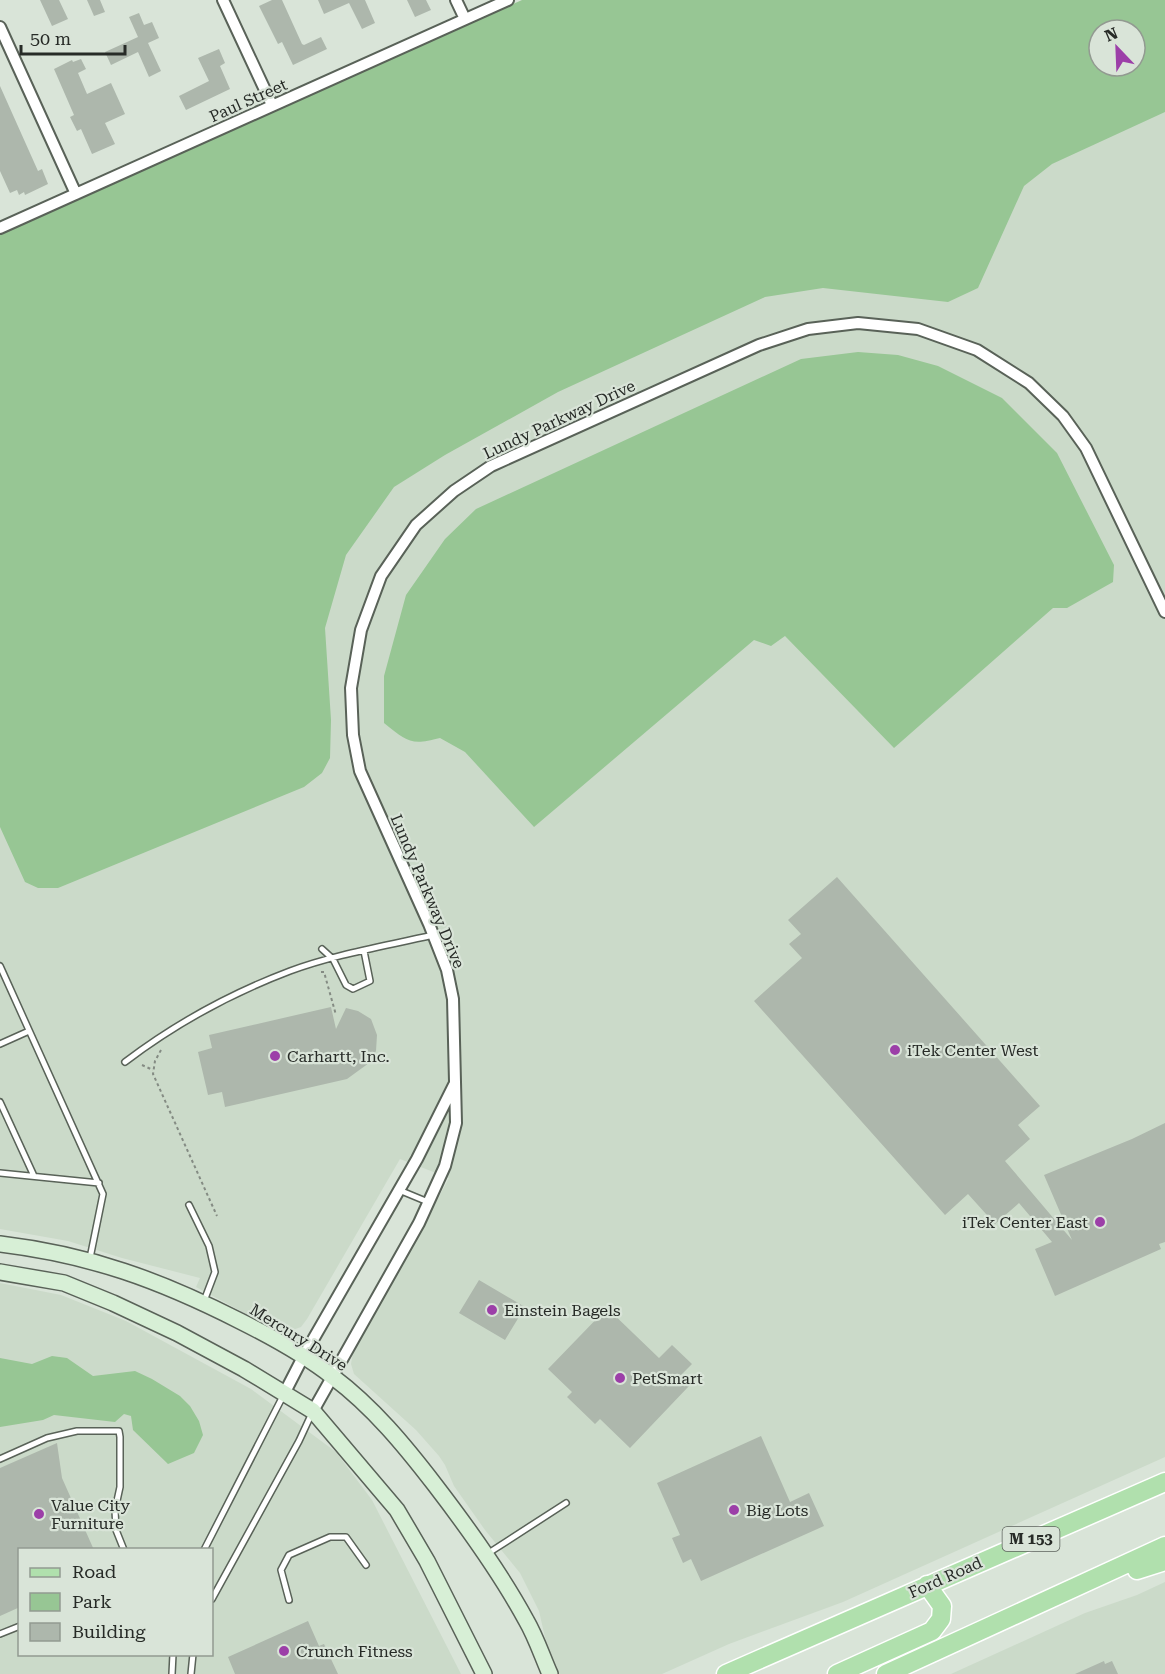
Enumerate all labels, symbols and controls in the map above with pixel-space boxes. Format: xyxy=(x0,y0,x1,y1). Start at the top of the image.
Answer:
scale bar xyxy=(21,18,124,56)
north arrow xyxy=(1087,18,1147,78)
text: N xyxy=(1102,23,1121,46)
text: 50 m xyxy=(30,28,71,49)
street label: Paul Street xyxy=(206,75,290,126)
street label: Lundy Parkway Drive xyxy=(480,376,638,463)
street label: Lundy Parkway Drive xyxy=(386,811,469,971)
place label: iTek Center West xyxy=(907,1041,1038,1060)
marker: iTek Center West xyxy=(888,1043,902,1057)
place label: Carhartt, Inc. xyxy=(287,1047,390,1066)
marker: Carhartt, Inc. xyxy=(268,1049,282,1063)
place label: iTek Center East xyxy=(962,1213,1088,1232)
marker: iTek Center East xyxy=(1093,1215,1107,1229)
street label: Mercury Drive xyxy=(246,1300,351,1375)
place label: Einstein Bagels xyxy=(504,1301,621,1320)
marker: Einstein Bagels xyxy=(485,1303,499,1317)
place label: PetSmart xyxy=(632,1369,703,1388)
marker: PetSmart xyxy=(613,1371,627,1385)
place label: Value City Furniture xyxy=(51,1496,130,1533)
place label: Big Lots xyxy=(746,1501,809,1520)
marker: Big Lots xyxy=(727,1503,741,1517)
marker: Value City Furniture xyxy=(32,1507,46,1521)
road number: M 153 xyxy=(1002,1527,1060,1551)
legend xyxy=(18,1548,213,1656)
street label: Ford Road xyxy=(905,1553,985,1602)
text: Road xyxy=(72,1561,117,1582)
text: Park xyxy=(72,1591,112,1612)
text: Building xyxy=(72,1621,146,1642)
place label: Crunch Fitness xyxy=(296,1642,413,1661)
marker: Crunch Fitness xyxy=(277,1644,291,1658)

